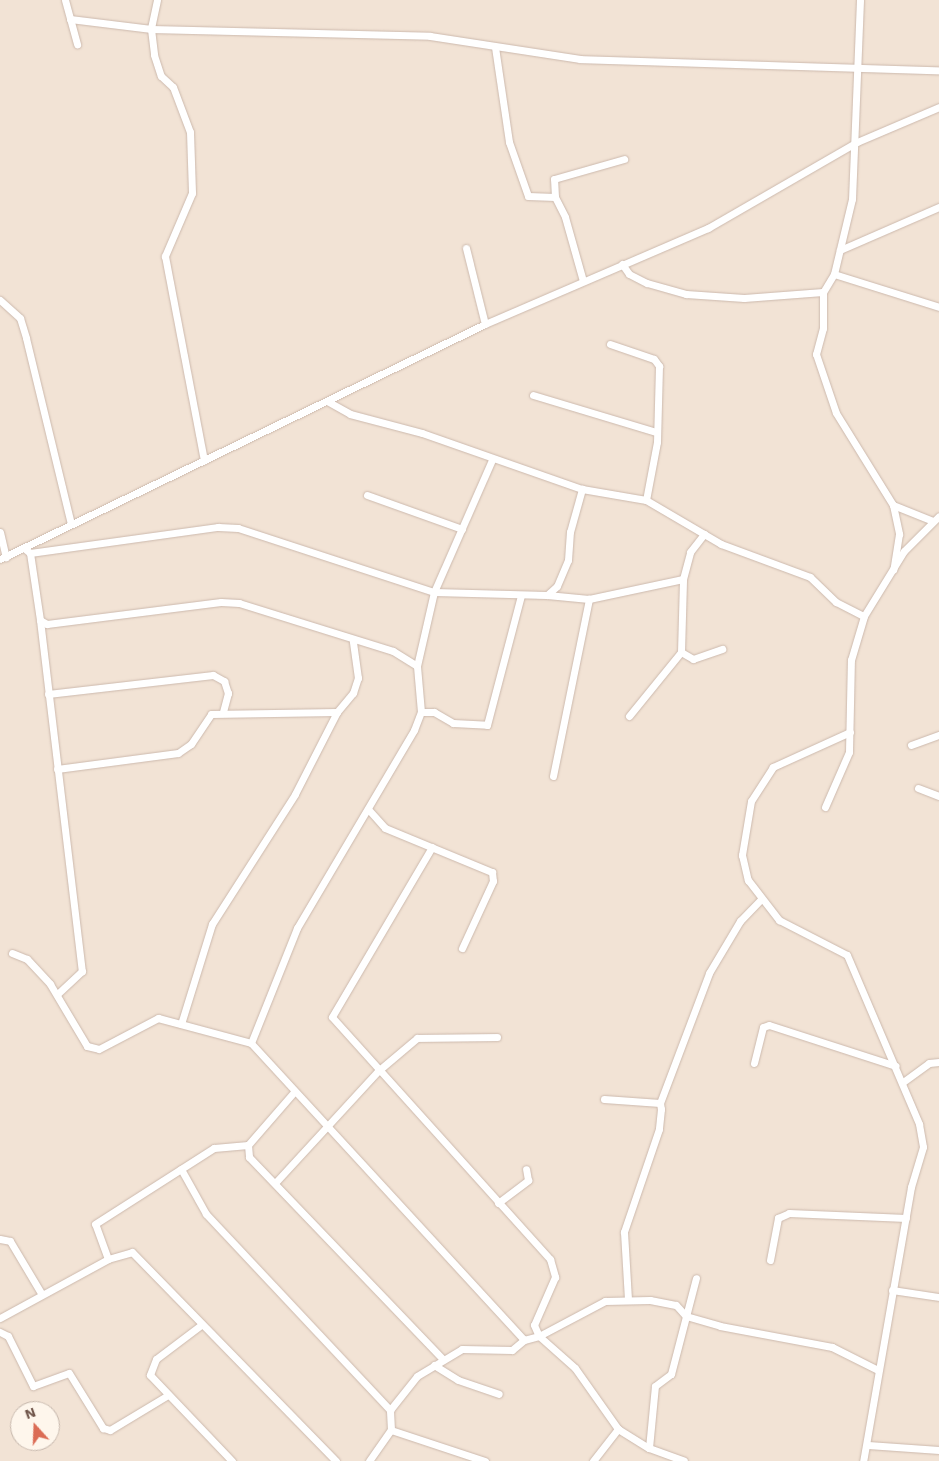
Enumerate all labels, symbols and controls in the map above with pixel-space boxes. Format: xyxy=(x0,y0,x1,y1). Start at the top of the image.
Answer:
north arrow xyxy=(10,1401,60,1451)
text: N xyxy=(23,1404,38,1422)

